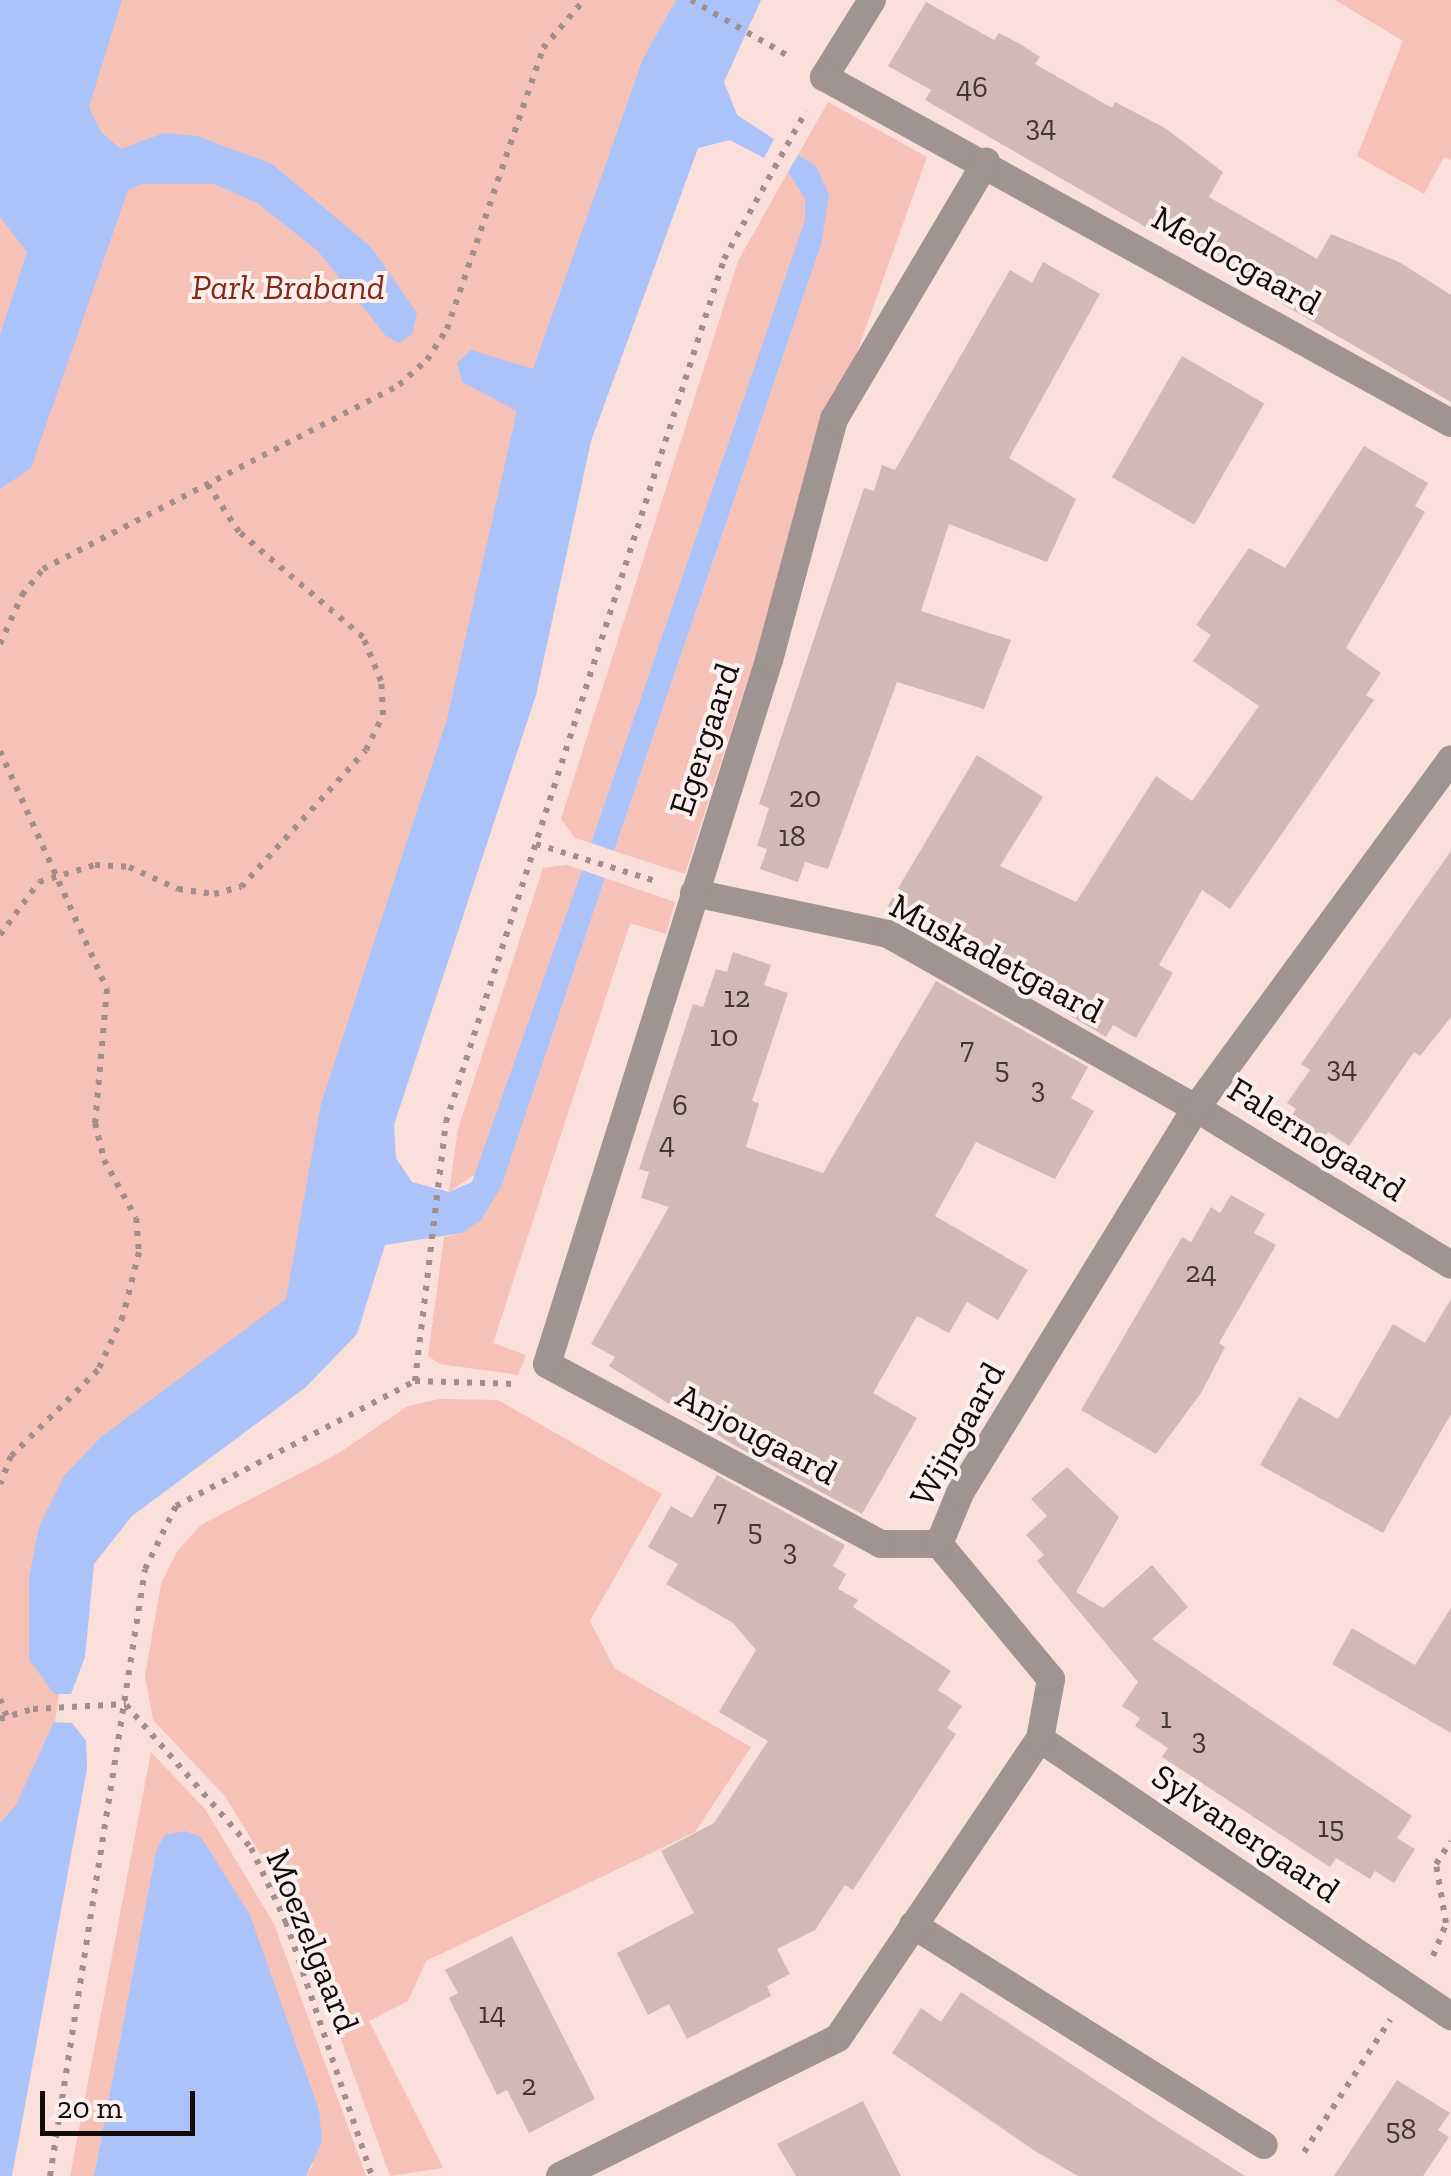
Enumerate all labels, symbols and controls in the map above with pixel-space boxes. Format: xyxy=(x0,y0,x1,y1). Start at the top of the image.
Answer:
house number: 46 xyxy=(956,69,988,105)
house number: 34 xyxy=(1026,108,1056,144)
street label: Medocgaard xyxy=(1145,196,1329,324)
park label: Park Braband xyxy=(191,266,385,308)
street label: Egergaard xyxy=(660,657,748,821)
house number: 20 xyxy=(789,779,821,815)
house number: 18 xyxy=(778,818,806,854)
street label: Muskadetgaard xyxy=(883,884,1111,1032)
house number: 12 xyxy=(724,979,750,1015)
house number: 10 xyxy=(710,1018,738,1054)
house number: 7 xyxy=(960,1030,974,1066)
house number: 34 xyxy=(1327,1049,1357,1085)
house number: 5 xyxy=(994,1050,1010,1086)
street label: Falernogaard xyxy=(1220,1068,1414,1210)
house number: 3 xyxy=(1031,1070,1045,1106)
house number: 6 xyxy=(672,1087,688,1123)
house number: 4 xyxy=(659,1125,675,1161)
house number: 24 xyxy=(1185,1254,1217,1290)
street label: Wijngaard xyxy=(900,1355,1014,1513)
street label: Anjougaard xyxy=(669,1374,845,1494)
house number: 7 xyxy=(713,1492,727,1528)
house number: 5 xyxy=(747,1512,763,1548)
house number: 3 xyxy=(783,1532,797,1568)
house number: 1 xyxy=(1160,1700,1172,1736)
house number: 3 xyxy=(1192,1721,1206,1757)
street label: Sylvanergaard xyxy=(1144,1755,1348,1911)
house number: 15 xyxy=(1318,1809,1344,1845)
street label: Moezelgaard xyxy=(257,1843,369,2039)
house number: 14 xyxy=(478,1995,506,2031)
house number: 2 xyxy=(521,2067,537,2103)
scale bar xyxy=(45,2071,200,2133)
text: 20 m xyxy=(57,2090,122,2126)
house number: 58 xyxy=(1385,2111,1417,2147)

